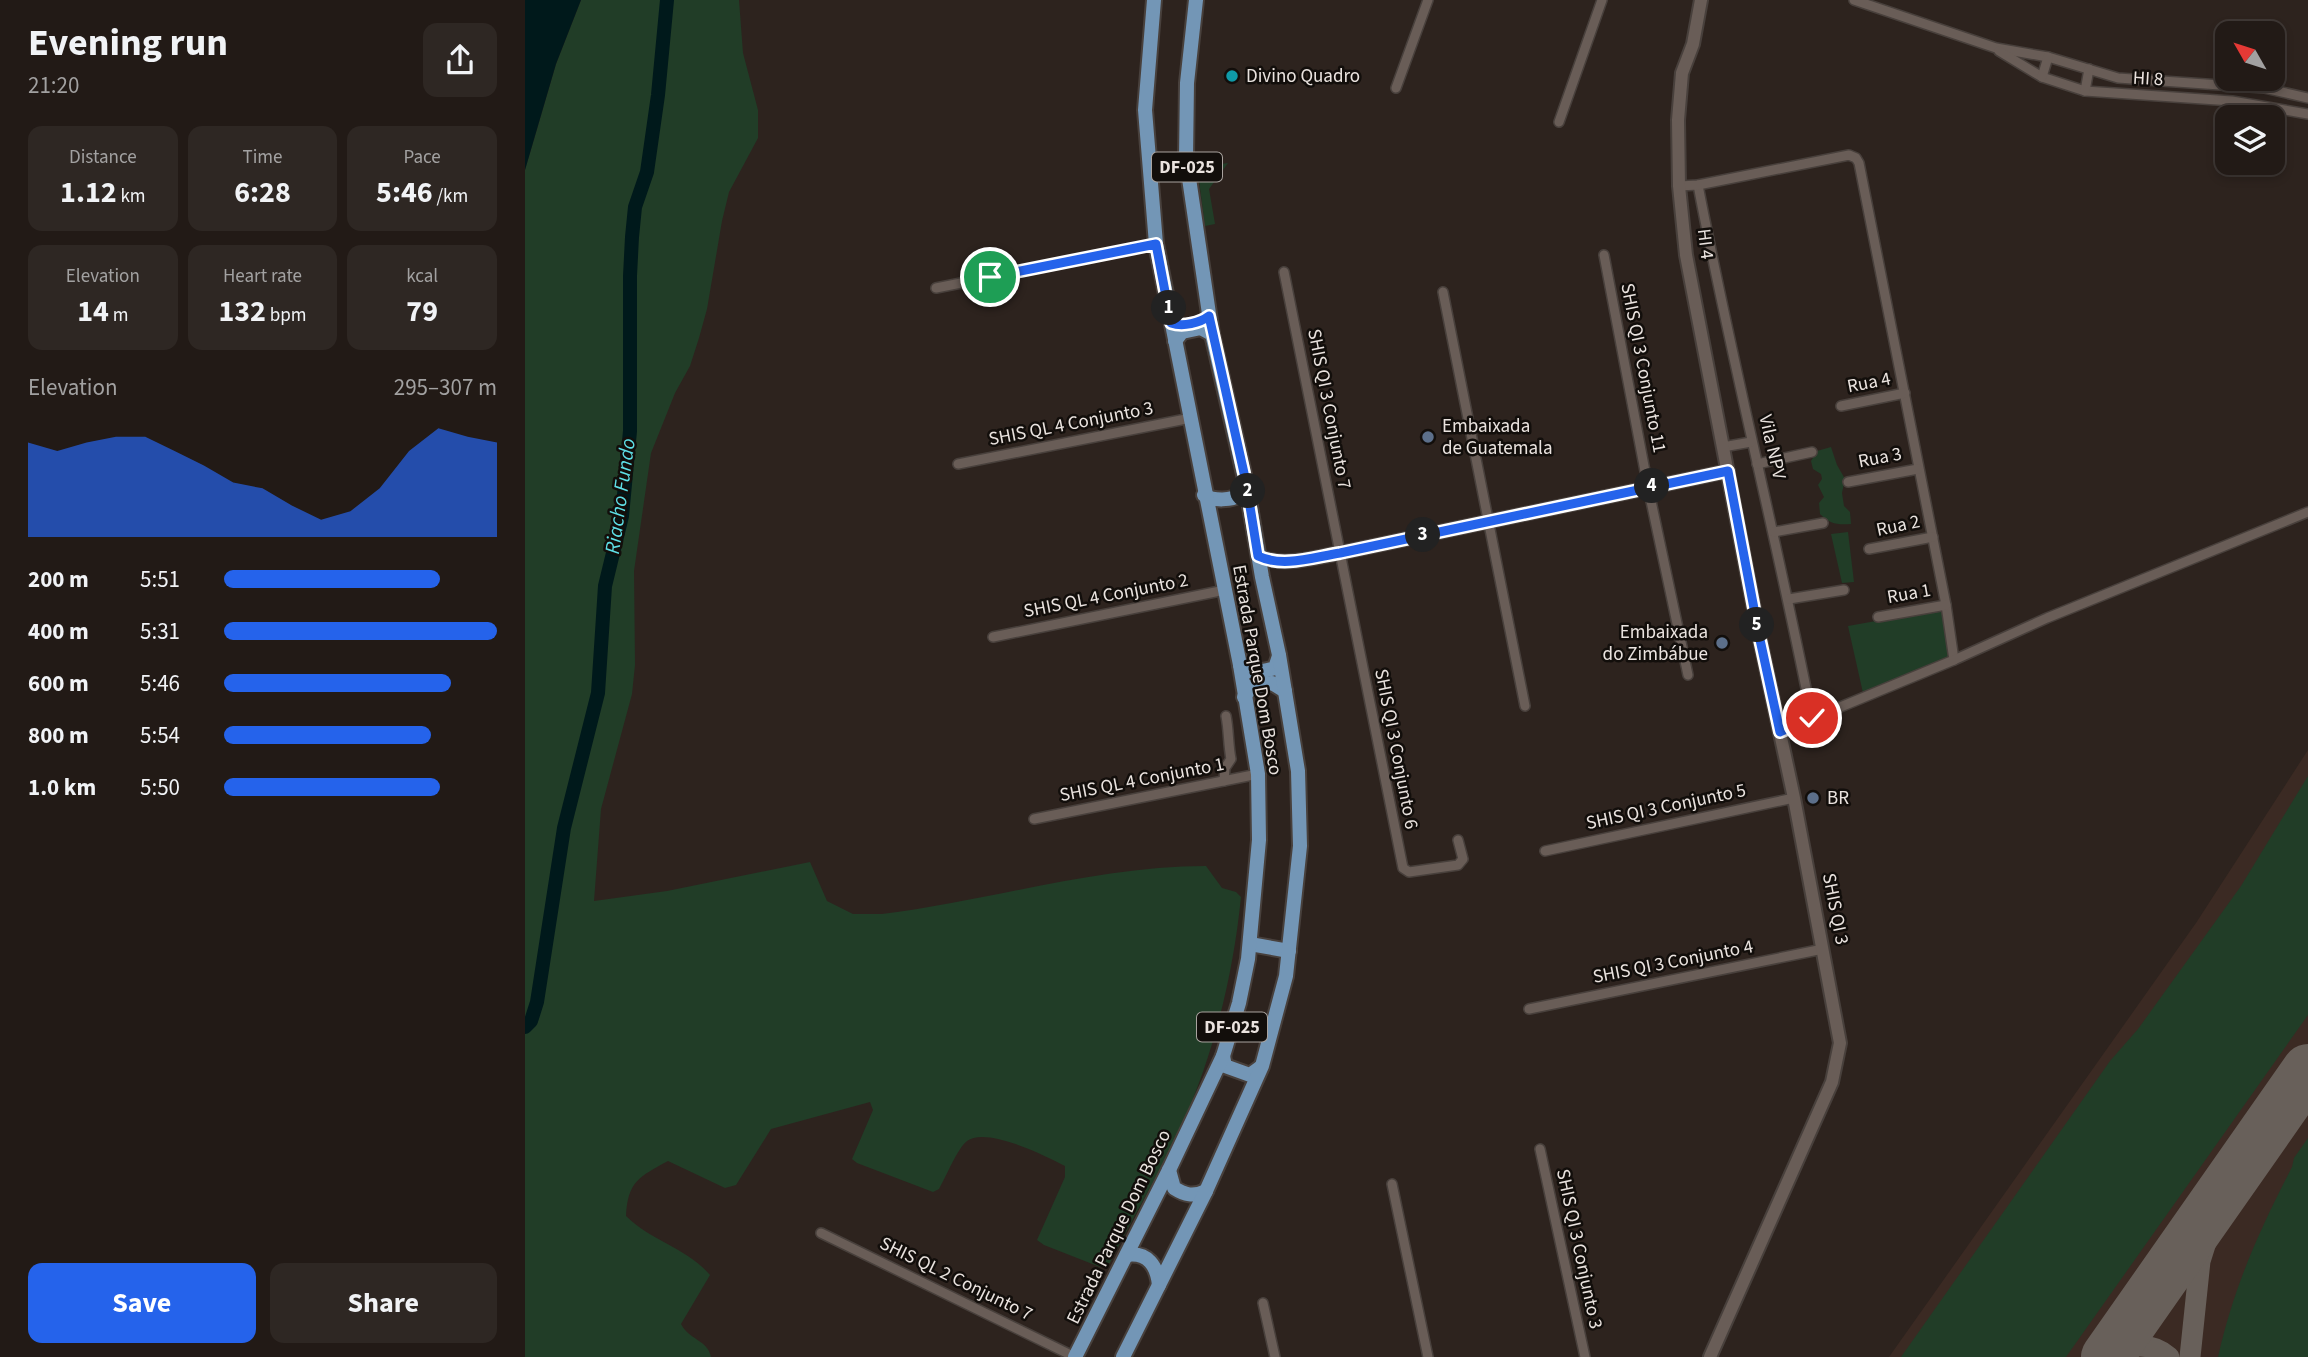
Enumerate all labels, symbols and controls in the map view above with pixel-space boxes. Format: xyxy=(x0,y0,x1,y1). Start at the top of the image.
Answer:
text: Evening run xyxy=(28,16,228,70)
north arrow xyxy=(2215,21,2285,91)
map controls xyxy=(2215,21,2285,175)
button: share xyxy=(423,23,497,97)
place label: Divino Quadro xyxy=(1246,63,1360,90)
street label: HI 8 xyxy=(2132,65,2164,93)
marker: Divino Quadro xyxy=(1224,68,1240,84)
text: 21:20 xyxy=(28,69,79,102)
button: layers xyxy=(2215,105,2285,175)
text: Distance xyxy=(69,144,137,171)
text: Time xyxy=(242,144,283,171)
text: Pace xyxy=(404,144,441,171)
road number: DF-025 xyxy=(1152,152,1222,182)
text: 1.12 xyxy=(60,171,117,214)
text: 6:28 xyxy=(234,171,291,214)
text: 5:46 xyxy=(376,171,433,214)
text: km xyxy=(117,183,146,210)
text: /km xyxy=(433,183,468,210)
street label: HI 4 xyxy=(1690,227,1720,261)
pin xyxy=(960,247,1020,307)
icon: arrive xyxy=(971,258,1009,296)
text: Elevation xyxy=(66,263,140,290)
text: Heart rate xyxy=(223,263,302,290)
text: kcal xyxy=(406,263,438,290)
street label: SHIS QI 3 Conjunto 11 xyxy=(1613,281,1673,455)
text: 14 xyxy=(77,290,109,333)
text: 132 xyxy=(218,290,266,333)
text: 79 xyxy=(406,290,438,333)
pin: 1 xyxy=(1151,290,1187,326)
text: 1 xyxy=(1163,294,1174,321)
text: m xyxy=(109,302,128,329)
text: bpm xyxy=(266,302,307,329)
street label: SHIS QI 3 Conjunto 7 xyxy=(1300,327,1358,491)
street label: Rua 4 xyxy=(1845,366,1893,400)
text: Elevation xyxy=(28,371,118,404)
text: 295–307 m xyxy=(394,371,497,404)
street label: SHIS QL 4 Conjunto 3 xyxy=(986,395,1156,453)
street label: Vila NPV xyxy=(1751,412,1793,482)
place label: Embaixada de Guatemala xyxy=(1442,413,1552,462)
marker: Embaixada de Guatemala xyxy=(1420,429,1436,445)
water label: Riacho Fundo xyxy=(597,436,643,556)
street label: Rua 3 xyxy=(1856,441,1904,475)
pin: 4 xyxy=(1635,468,1669,504)
text: 4 xyxy=(1646,472,1657,499)
pin: 2 xyxy=(1231,474,1265,508)
text: 2 xyxy=(1242,477,1253,504)
street label: Rua 2 xyxy=(1874,508,1922,544)
pin: 3 xyxy=(1405,518,1441,552)
text: 3 xyxy=(1417,521,1428,548)
text: 200 m xyxy=(28,563,89,596)
text: 5:51 xyxy=(140,563,180,596)
street label: Estrada Parque Dom Bosco xyxy=(1225,563,1289,777)
street label: SHIS QL 4 Conjunto 2 xyxy=(1021,567,1191,625)
street label: Rua 1 xyxy=(1885,577,1933,611)
pin: 5 xyxy=(1739,608,1775,642)
text: 5 xyxy=(1751,611,1762,638)
text: 400 m xyxy=(28,615,89,648)
text: 5:31 xyxy=(140,615,180,648)
place label: Embaixada do Zimbábue xyxy=(1603,619,1708,668)
marker: Embaixada do Zimbábue xyxy=(1714,635,1730,651)
text: 600 m xyxy=(28,667,89,700)
text: 5:46 xyxy=(140,667,180,700)
street label: SHIS QI 3 Conjunto 6 xyxy=(1367,667,1425,831)
pin xyxy=(1782,688,1842,748)
icon: check xyxy=(1793,699,1831,737)
text: 800 m xyxy=(28,719,89,752)
text: 5:54 xyxy=(140,719,180,752)
street label: SHIS QL 4 Conjunto 1 xyxy=(1057,751,1227,809)
text: 1.0 km xyxy=(28,771,96,804)
text: 5:50 xyxy=(140,771,180,804)
street label: SHIS QI 3 Conjunto 5 xyxy=(1584,777,1748,837)
place label: BR xyxy=(1827,785,1849,812)
marker: BR xyxy=(1805,790,1821,806)
street label: SHIS QI 3 xyxy=(1815,871,1855,947)
street label: SHIS QI 3 Conjunto 4 xyxy=(1591,933,1755,991)
road number: DF-025 xyxy=(1197,1012,1267,1042)
street label: Estrada Parque Dom Bosco xyxy=(1060,1125,1178,1329)
street label: SHIS QI 3 Conjunto 3 xyxy=(1549,1167,1609,1331)
street label: SHIS QL 2 Conjunto 7 xyxy=(875,1230,1037,1328)
button: Save xyxy=(28,1263,256,1343)
button: Share xyxy=(270,1263,497,1343)

